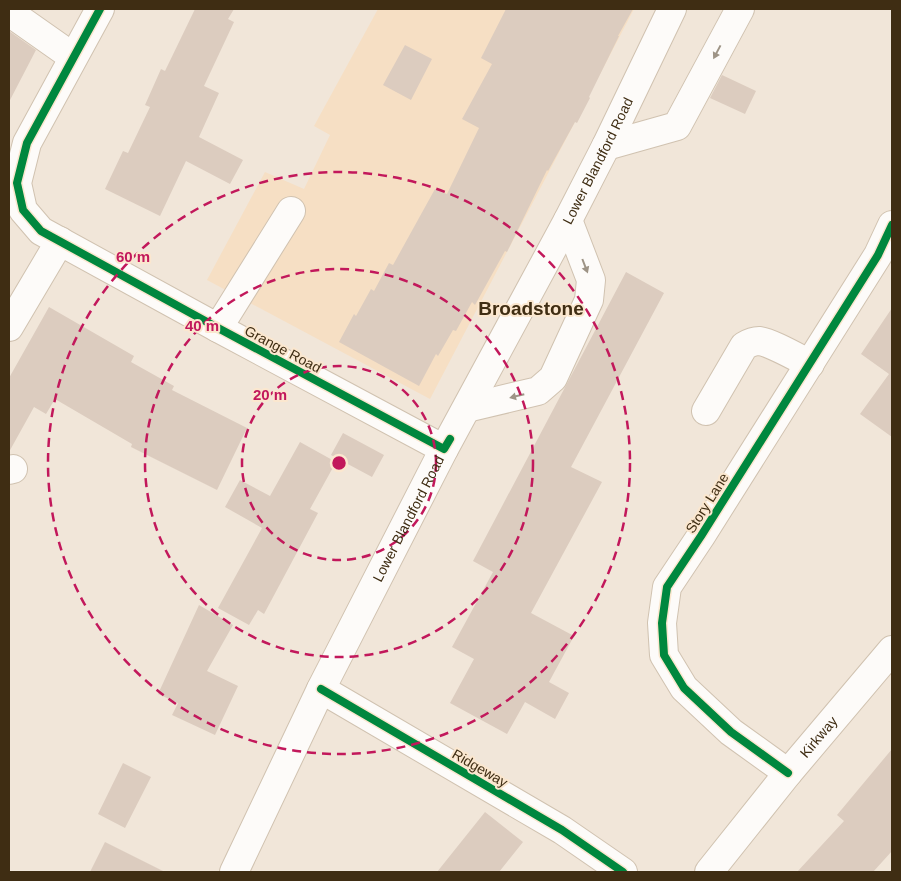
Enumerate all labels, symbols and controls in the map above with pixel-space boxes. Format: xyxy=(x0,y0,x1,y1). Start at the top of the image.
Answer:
one-way arrow xyxy=(713,44,721,59)
street label: Lower Blandford Road xyxy=(559,95,636,227)
text: 60 m xyxy=(116,248,150,265)
one-way arrow xyxy=(582,259,590,273)
district label: Broadstone xyxy=(478,298,584,319)
text: 40 m xyxy=(185,317,219,334)
street label: Grange Road xyxy=(242,322,324,376)
text: 20 m xyxy=(253,386,287,403)
one-way arrow xyxy=(509,392,524,400)
street label: Lower Blandford Road xyxy=(369,453,447,584)
centre of rings xyxy=(330,454,348,472)
street label: Story Lane xyxy=(682,470,732,536)
street label: Kirkway xyxy=(797,713,841,761)
street label: Ridgeway xyxy=(449,746,511,790)

